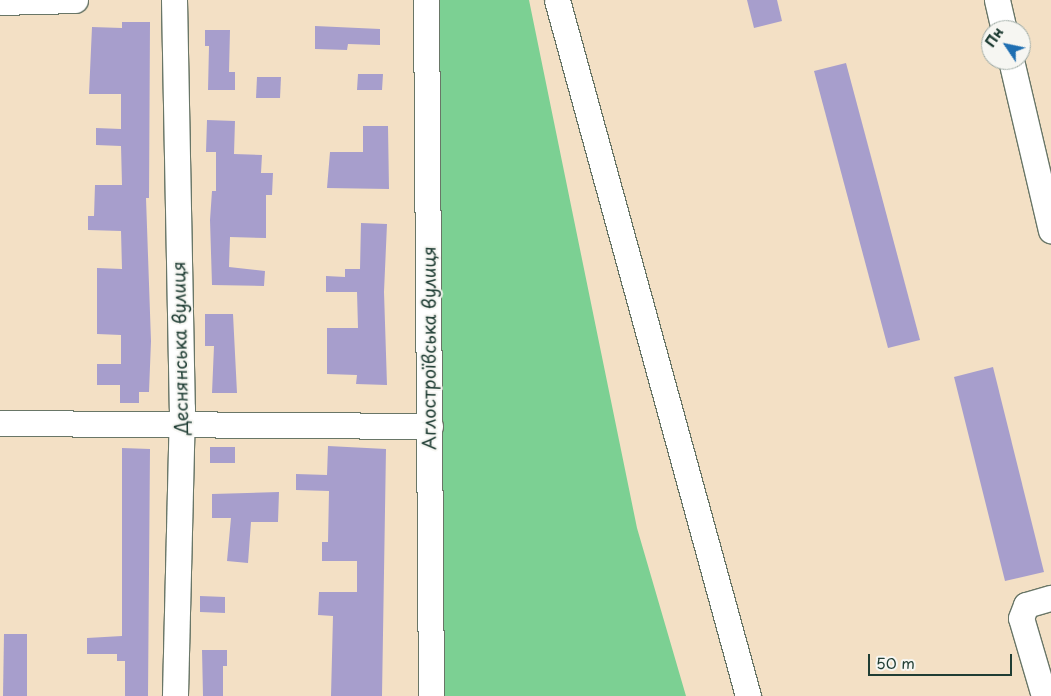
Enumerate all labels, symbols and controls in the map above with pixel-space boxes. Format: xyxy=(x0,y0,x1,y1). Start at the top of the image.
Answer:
north arrow xyxy=(981,20,1031,70)
text: Пн xyxy=(980,23,1008,51)
street label: Аглостроївська вулиця xyxy=(418,246,440,450)
street label: Деснянська вулиця xyxy=(168,261,192,435)
scale bar xyxy=(871,644,1015,676)
text: 50 m xyxy=(876,651,915,674)

